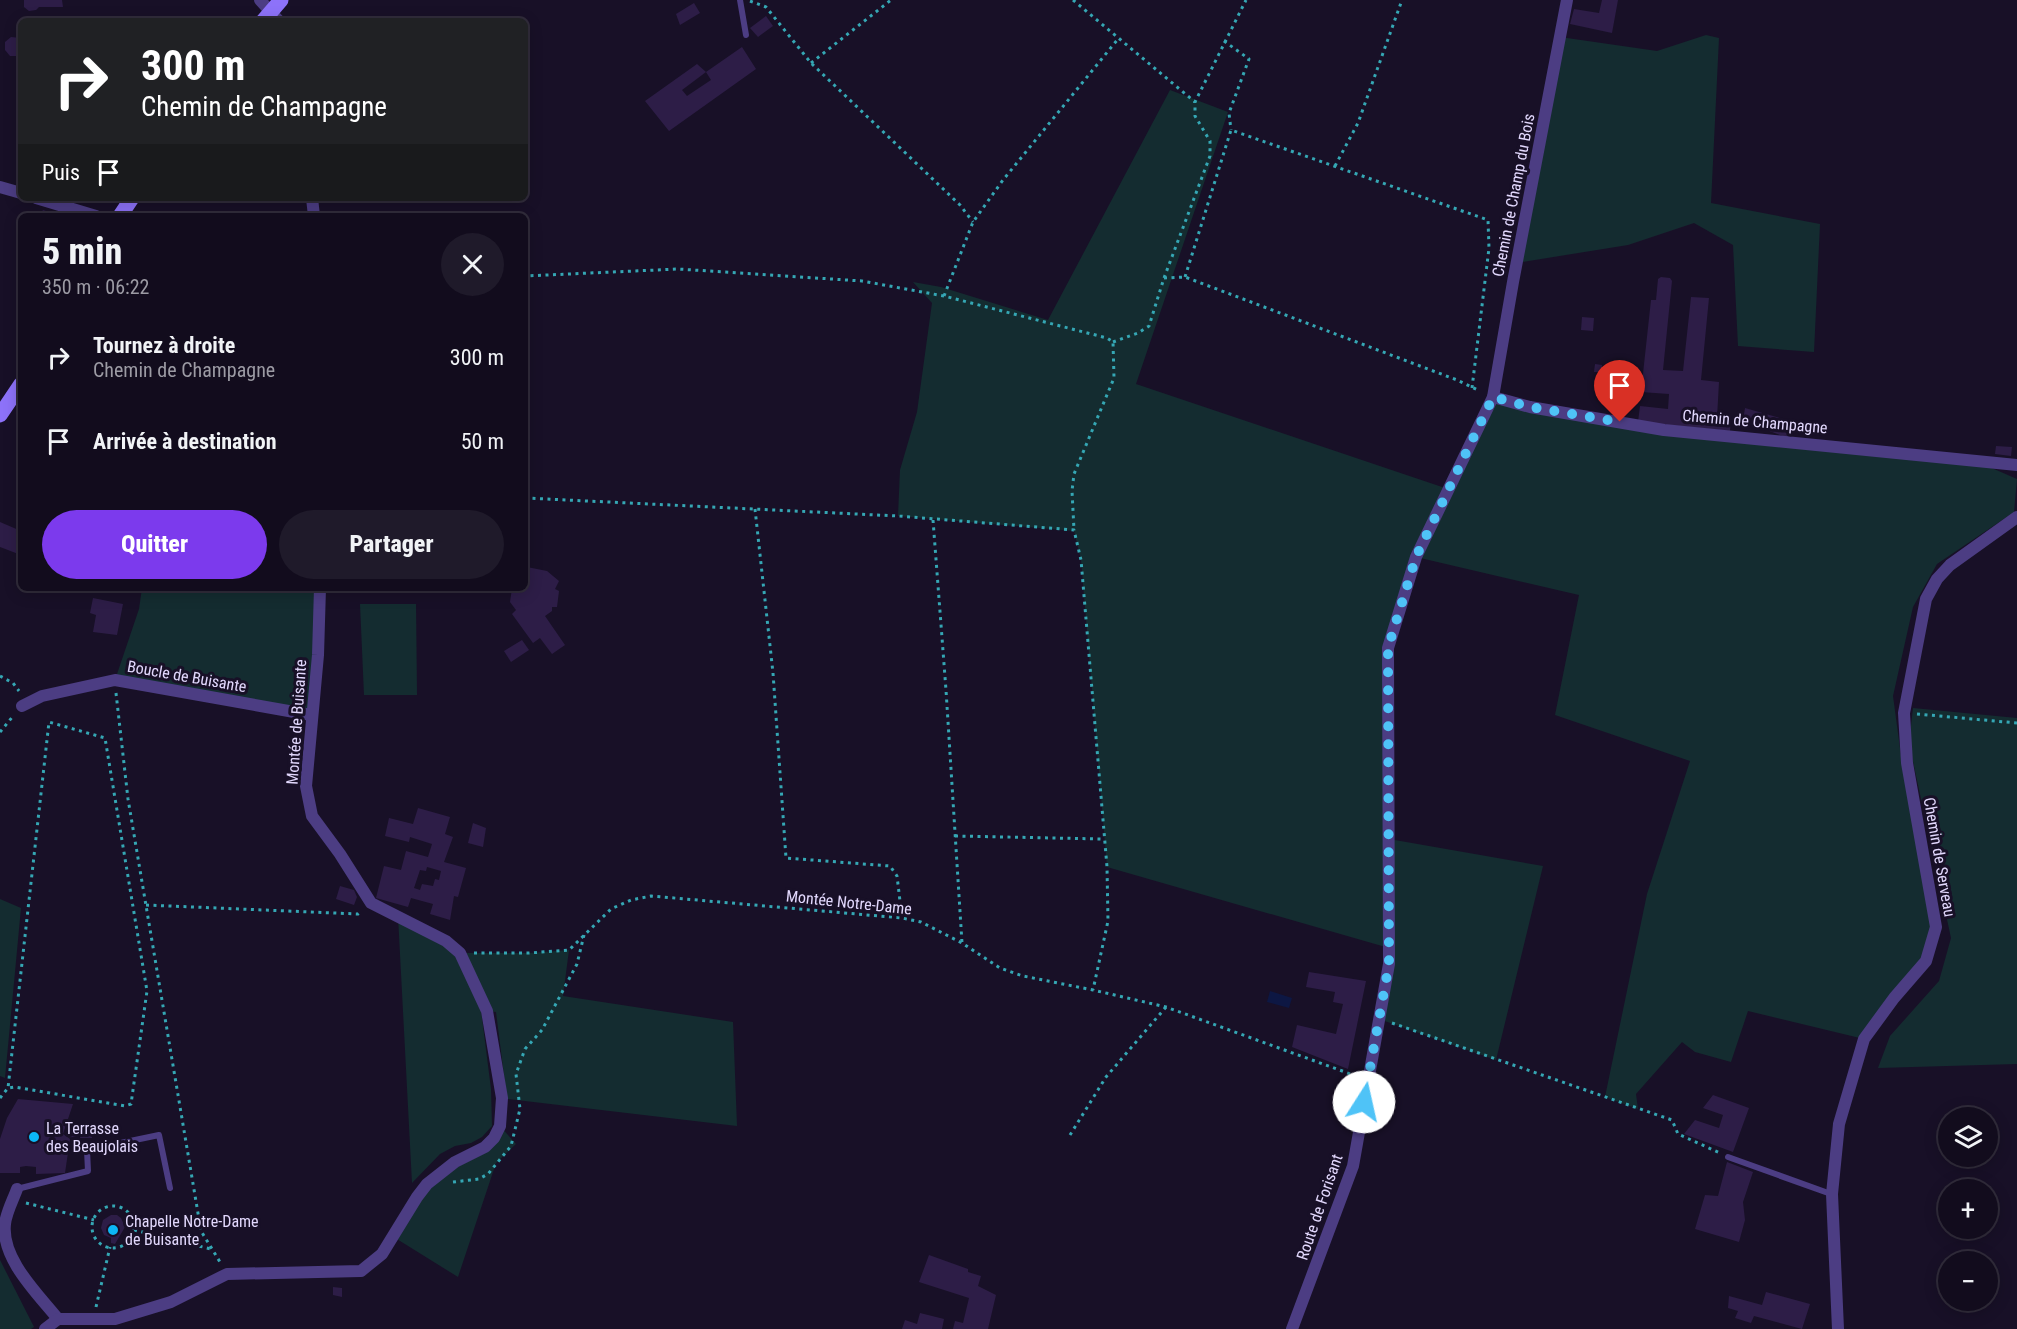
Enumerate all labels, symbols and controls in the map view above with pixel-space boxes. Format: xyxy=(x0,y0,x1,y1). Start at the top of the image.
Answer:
text: 300 m xyxy=(141,41,246,90)
icon: right xyxy=(42,42,120,120)
text: Chemin de Champagne xyxy=(141,91,387,123)
street label: Chemin de Champ du Bois xyxy=(1488,112,1539,278)
icon: arrive xyxy=(92,156,125,189)
text: Puis xyxy=(42,160,80,185)
text: 5 min xyxy=(42,231,122,273)
button: close xyxy=(441,233,504,296)
text: 350 m · 06:22 xyxy=(42,275,149,299)
text: Tournez à droite xyxy=(93,333,235,358)
icon: right xyxy=(42,341,75,374)
text: 300 m xyxy=(450,345,504,370)
text: Chemin de Champagne xyxy=(93,358,275,382)
pin xyxy=(1594,360,1645,422)
icon: arrive xyxy=(1603,369,1636,402)
street label: Chemin de Champagne xyxy=(1682,406,1828,437)
icon: arrive xyxy=(42,425,75,458)
text: Arrivée à destination xyxy=(93,429,277,454)
text: 50 m xyxy=(461,429,504,454)
button: Quitter xyxy=(42,510,267,579)
button: Partager xyxy=(279,510,504,579)
street label: Boucle de Buisante xyxy=(126,657,248,696)
street label: Montée de Buisante xyxy=(283,659,310,785)
street label: Chemin de Serveau xyxy=(1920,796,1959,918)
street label: Montée Notre-Dame xyxy=(785,886,913,919)
position arrow xyxy=(1332,1070,1396,1134)
map controls xyxy=(1938,1107,1998,1311)
button: layers xyxy=(1938,1107,1998,1167)
place label: La Terrasse des Beaujolais xyxy=(46,1119,138,1156)
marker: La Terrasse des Beaujolais xyxy=(27,1130,41,1144)
street label: Route de Forisant xyxy=(1292,1151,1347,1263)
button: + xyxy=(1938,1179,1998,1239)
place label: Chapelle Notre-Dame de Buisante xyxy=(125,1212,259,1249)
marker: Chapelle Notre-Dame de Buisante xyxy=(106,1223,120,1237)
button: − xyxy=(1938,1251,1998,1311)

